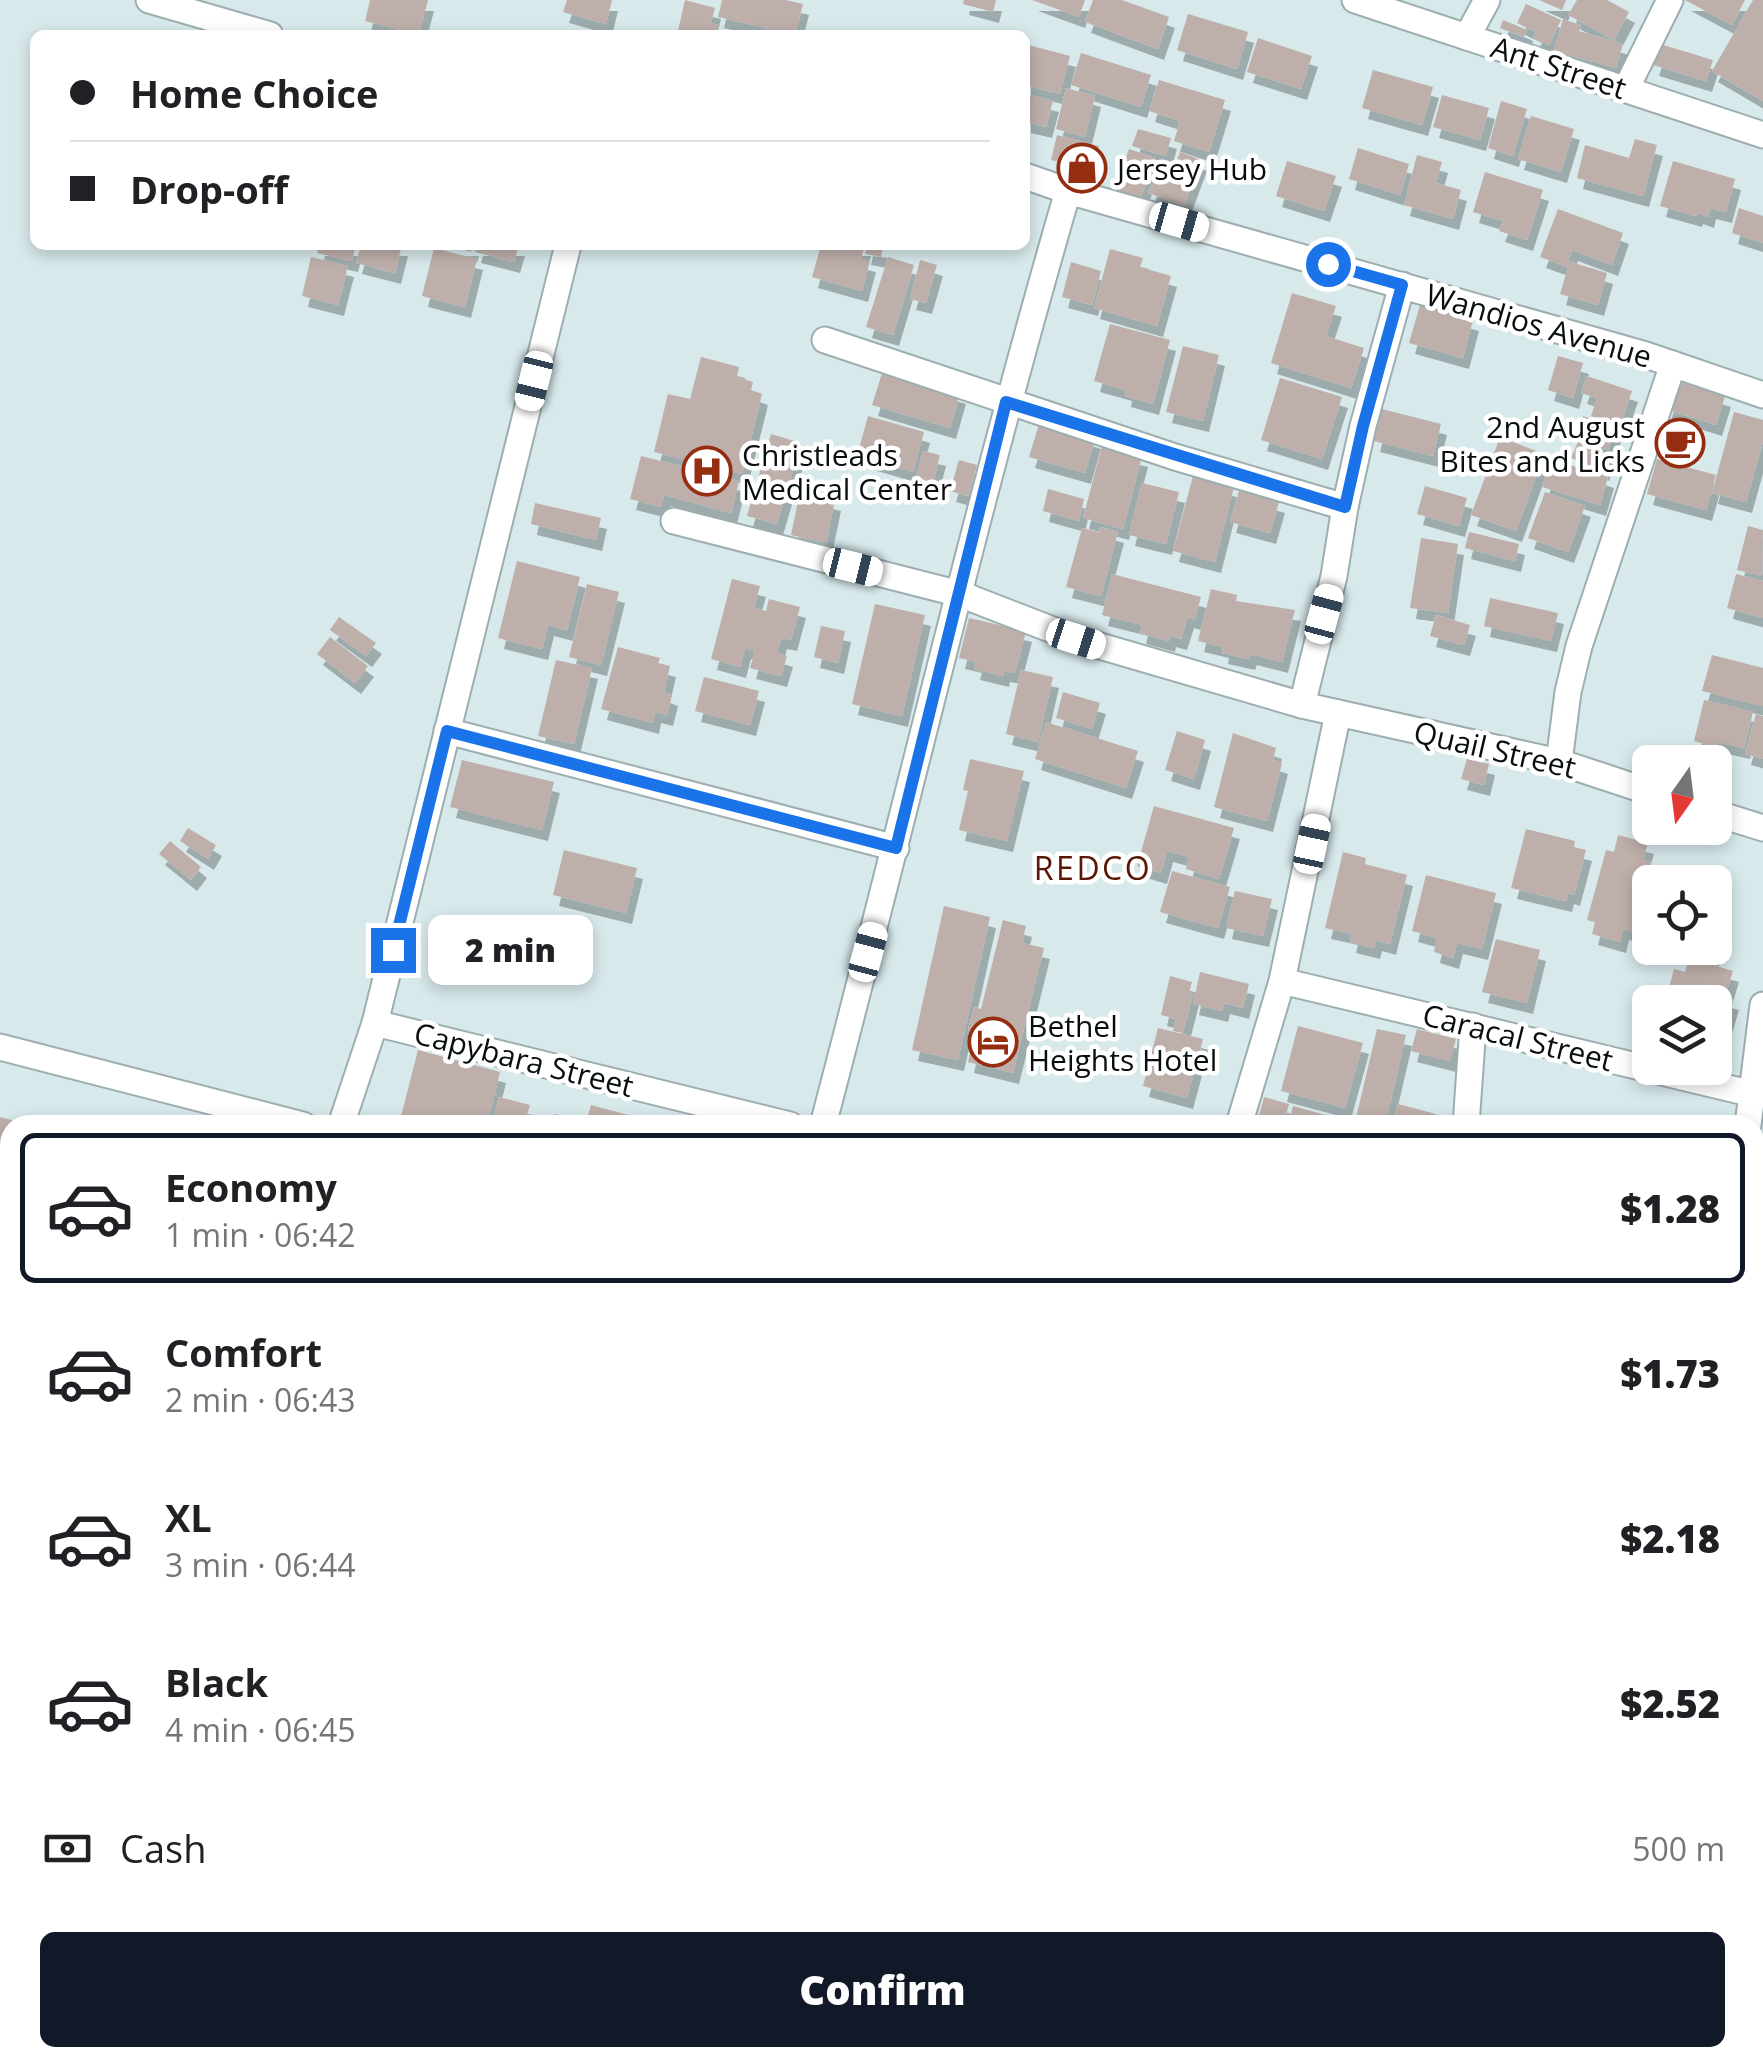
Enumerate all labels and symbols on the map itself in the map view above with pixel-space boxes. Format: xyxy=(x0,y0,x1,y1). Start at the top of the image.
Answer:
street label: Ant Street xyxy=(1486,26,1632,108)
shop icon: Jersey Hub xyxy=(1056,142,1108,194)
place label: Jersey Hub xyxy=(1114,148,1267,189)
car xyxy=(1146,199,1212,245)
route start xyxy=(1306,242,1351,287)
street label: Wandios Avenue xyxy=(1421,273,1657,377)
car xyxy=(512,348,556,414)
place label: 2nd August Bites and Licks xyxy=(1440,406,1645,481)
cafe icon: 2nd August Bites and Licks xyxy=(1654,417,1706,469)
place label: Christleads Medical Center xyxy=(742,434,952,509)
hospital icon: Christleads Medical Center xyxy=(681,445,733,497)
car xyxy=(820,545,886,589)
car xyxy=(1302,581,1346,647)
car xyxy=(1043,615,1109,663)
street label: Quail Street xyxy=(1410,710,1580,788)
north arrow xyxy=(1632,745,1732,845)
car xyxy=(1291,812,1333,876)
district label: REDCO xyxy=(1034,846,1152,889)
callout: 2 min xyxy=(428,915,593,985)
car xyxy=(846,919,890,985)
route end xyxy=(371,928,416,973)
street label: Caracal Street xyxy=(1419,994,1617,1080)
place label: Bethel Heights Hotel xyxy=(1028,1005,1217,1080)
street label: Capybara Street xyxy=(410,1012,638,1106)
hotel icon: Bethel Heights Hotel xyxy=(967,1016,1019,1068)

